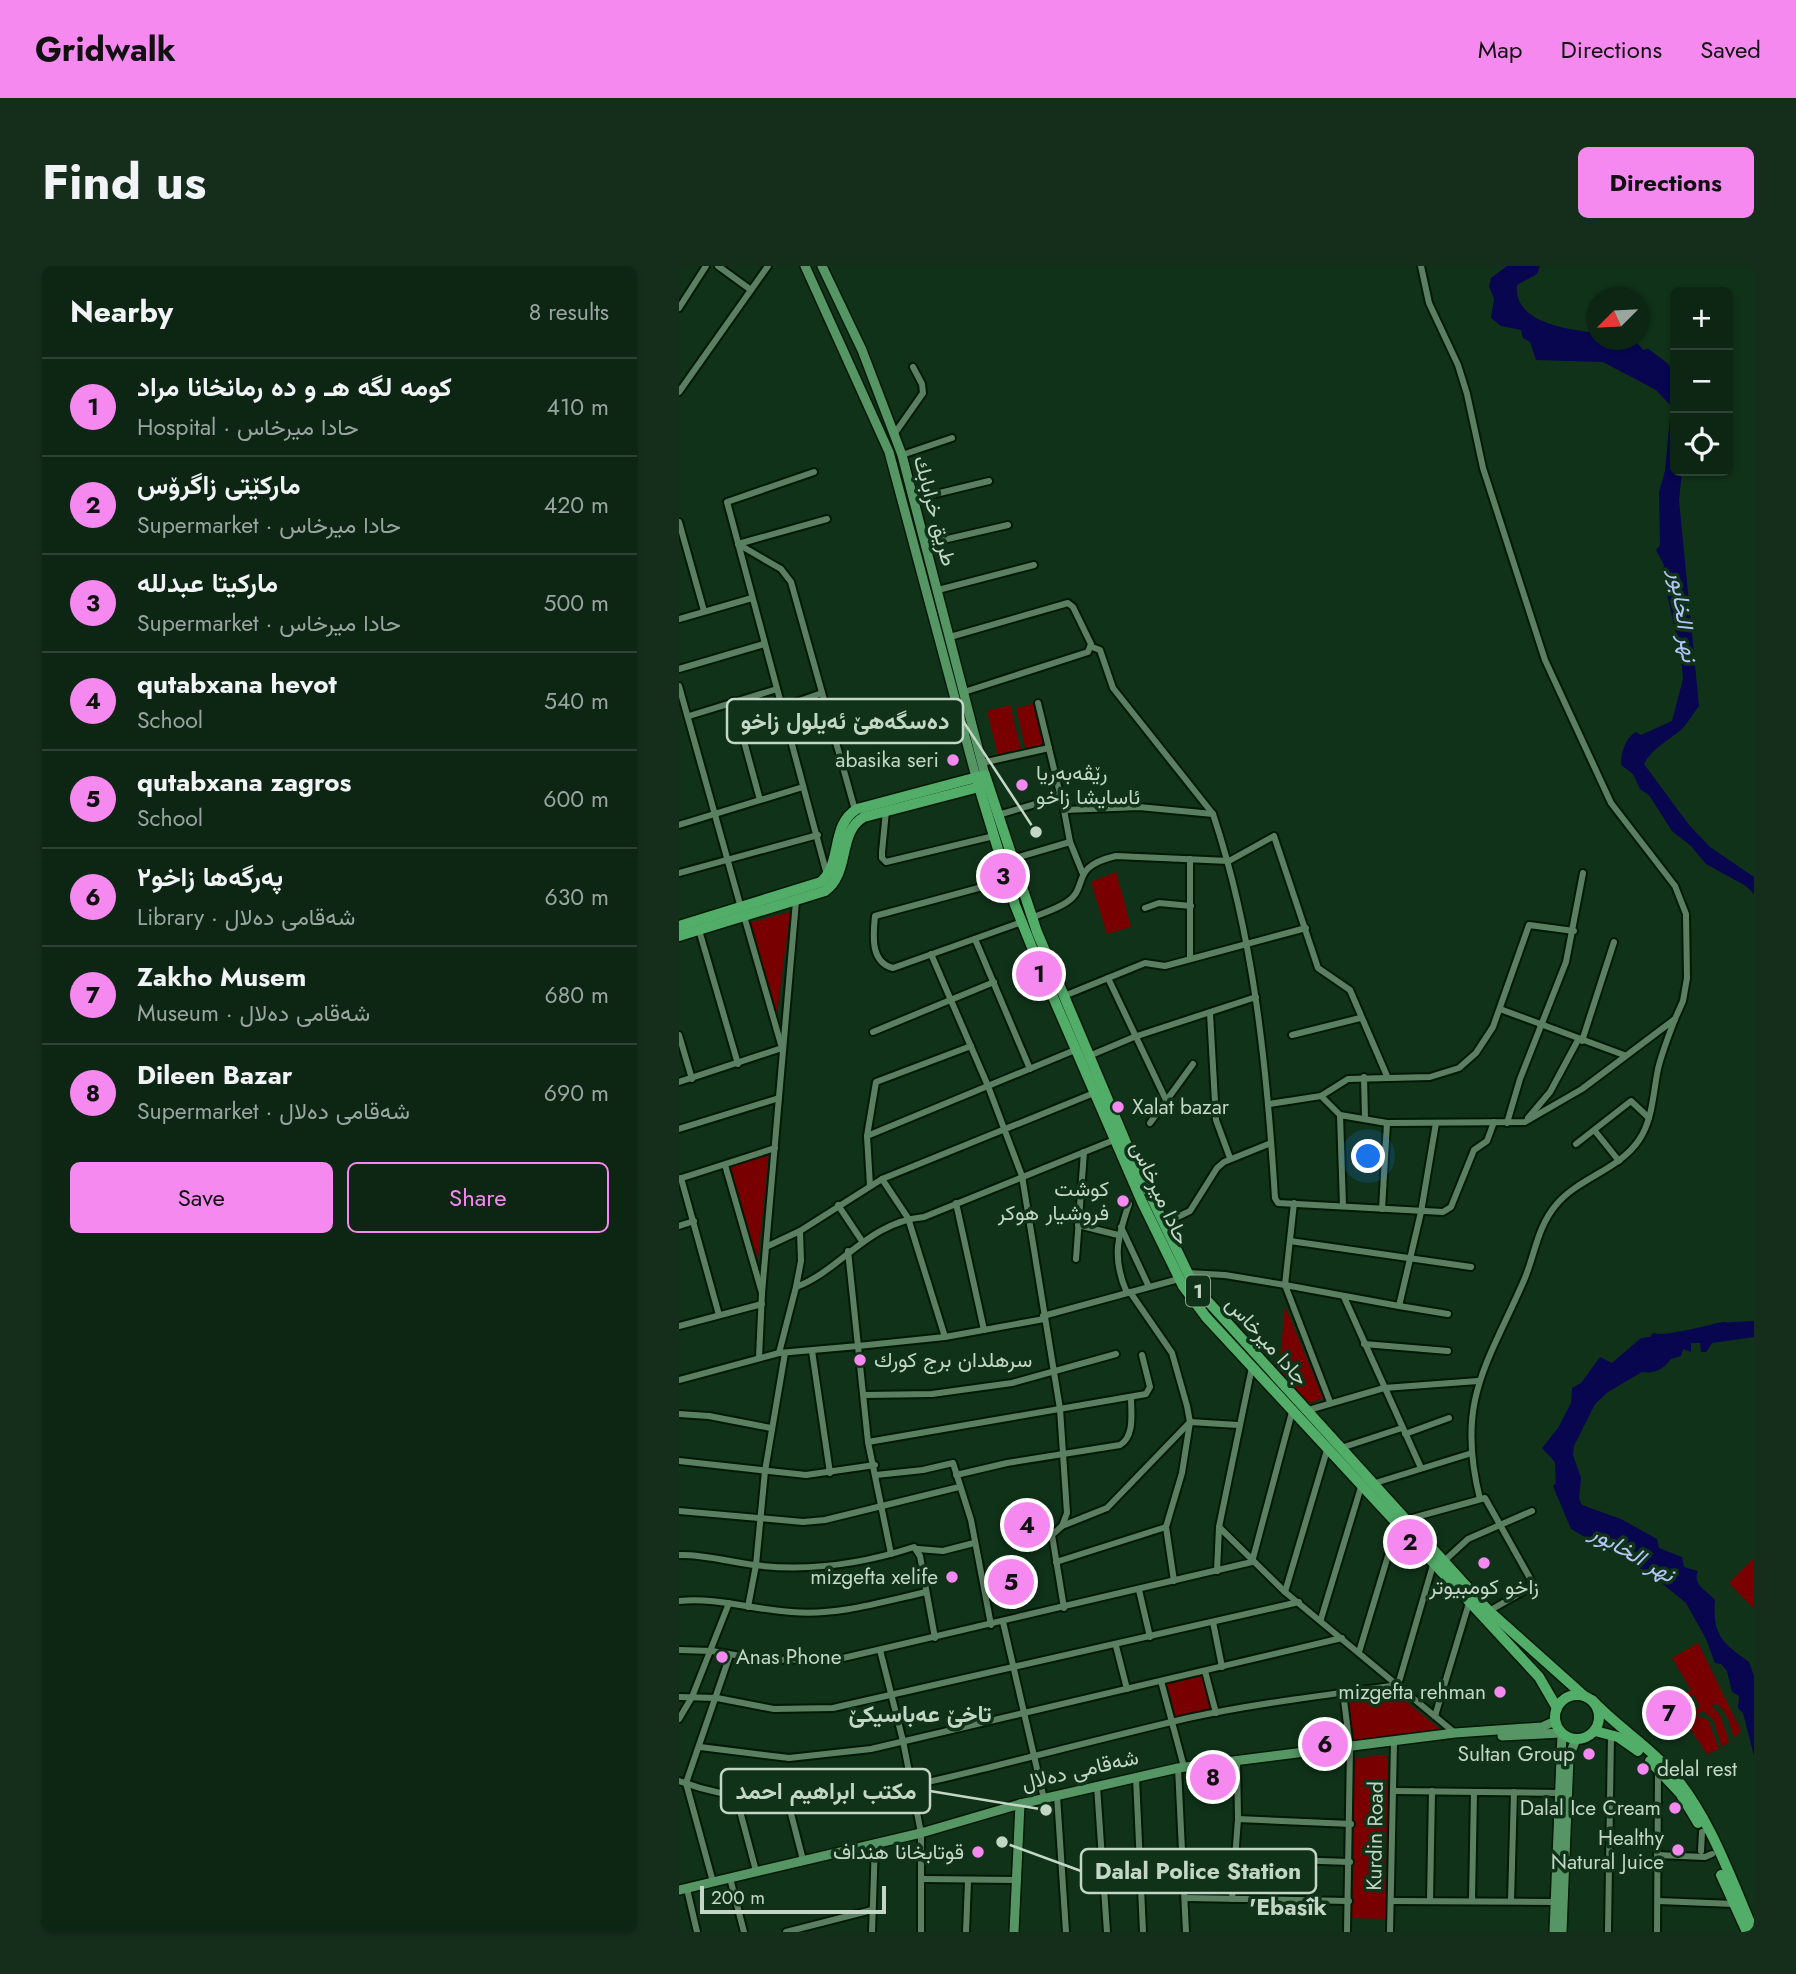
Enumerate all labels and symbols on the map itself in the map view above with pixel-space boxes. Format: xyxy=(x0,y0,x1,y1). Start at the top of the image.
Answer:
north arrow xyxy=(1586,287,1649,350)
street label: طريق خرابابك xyxy=(906,452,964,570)
water label: نهر الخابور xyxy=(1660,566,1707,666)
callout: ده‌سگه‌هێ ئه‌يلول زاخو xyxy=(727,699,963,743)
text: ده‌سگه‌هێ ئه‌يلول زاخو xyxy=(741,704,949,738)
place label: abasika seri xyxy=(835,745,939,775)
marker: abasika seri xyxy=(945,752,961,768)
place label: رێڤه‌به‌ريا ئاسايشا زاخو xyxy=(1036,758,1140,812)
marker: رێڤه‌به‌ريا ئاسايشا زاخو xyxy=(1014,777,1030,793)
pin: 3 xyxy=(980,850,1026,902)
pin: 1 xyxy=(1016,948,1062,1000)
place label: Xalat bazar xyxy=(1132,1092,1230,1122)
marker: Xalat bazar xyxy=(1110,1099,1126,1115)
street label: حادا ميرخاس xyxy=(1123,1136,1197,1250)
your location xyxy=(1351,1139,1385,1173)
place label: كوشت فروشيار هوكر xyxy=(997,1174,1109,1228)
marker: كوشت فروشيار هوكر xyxy=(1115,1193,1131,1209)
road number: 1 xyxy=(1186,1275,1210,1306)
street label: جادا ميرخاس xyxy=(1219,1290,1315,1392)
place label: سرهلدان برج كورك xyxy=(874,1345,1032,1375)
marker: سرهلدان برج كورك xyxy=(852,1352,868,1368)
pin: 4 xyxy=(1004,1499,1050,1551)
water label: نهر الخابور xyxy=(1583,1514,1683,1592)
pin: 2 xyxy=(1387,1516,1433,1568)
marker: زاخو كومبيوتر xyxy=(1476,1555,1492,1571)
pin: 5 xyxy=(988,1556,1034,1608)
place label: mizgefta xelife xyxy=(810,1562,938,1592)
marker: mizgefta xelife xyxy=(944,1569,960,1585)
place label: زاخو كومبيوتر xyxy=(1428,1572,1539,1602)
place label: Anas Phone xyxy=(736,1642,842,1672)
marker: Anas Phone xyxy=(714,1649,730,1665)
place label: mizgefta rehman xyxy=(1338,1677,1486,1707)
marker: mizgefta rehman xyxy=(1492,1684,1508,1700)
pin: 7 xyxy=(1646,1687,1692,1739)
district label: تاخێ عه‌باسيكێ xyxy=(848,1697,992,1731)
pin: 6 xyxy=(1302,1718,1348,1770)
place label: Sultan Group xyxy=(1458,1739,1575,1769)
street label: شەقامی دەلال xyxy=(1019,1742,1141,1798)
marker: Sultan Group xyxy=(1581,1746,1597,1762)
pin: 8 xyxy=(1190,1751,1236,1803)
place label: delal rest xyxy=(1657,1754,1737,1784)
marker: delal rest xyxy=(1635,1761,1651,1777)
callout: مكتب ابراهيم احمد xyxy=(721,1769,930,1813)
text: مكتب ابراهيم احمد xyxy=(736,1774,916,1808)
street label: Kurdin Road xyxy=(1359,1781,1391,1891)
place label: Dalal Ice Cream xyxy=(1520,1793,1661,1823)
marker: Dalal Ice Cream xyxy=(1667,1800,1683,1816)
place label: Healthy Natural Juice xyxy=(1551,1823,1665,1877)
place label: قوتابخانا هنداف xyxy=(833,1837,964,1867)
marker: Healthy Natural Juice xyxy=(1670,1842,1686,1858)
marker: قوتابخانا هنداف xyxy=(970,1844,986,1860)
callout: Dalal Police Station xyxy=(1081,1849,1316,1893)
text: Dalal Police Station xyxy=(1095,1854,1301,1888)
scale bar xyxy=(700,1883,885,1915)
district label: 'Ebasîk xyxy=(1249,1890,1328,1924)

